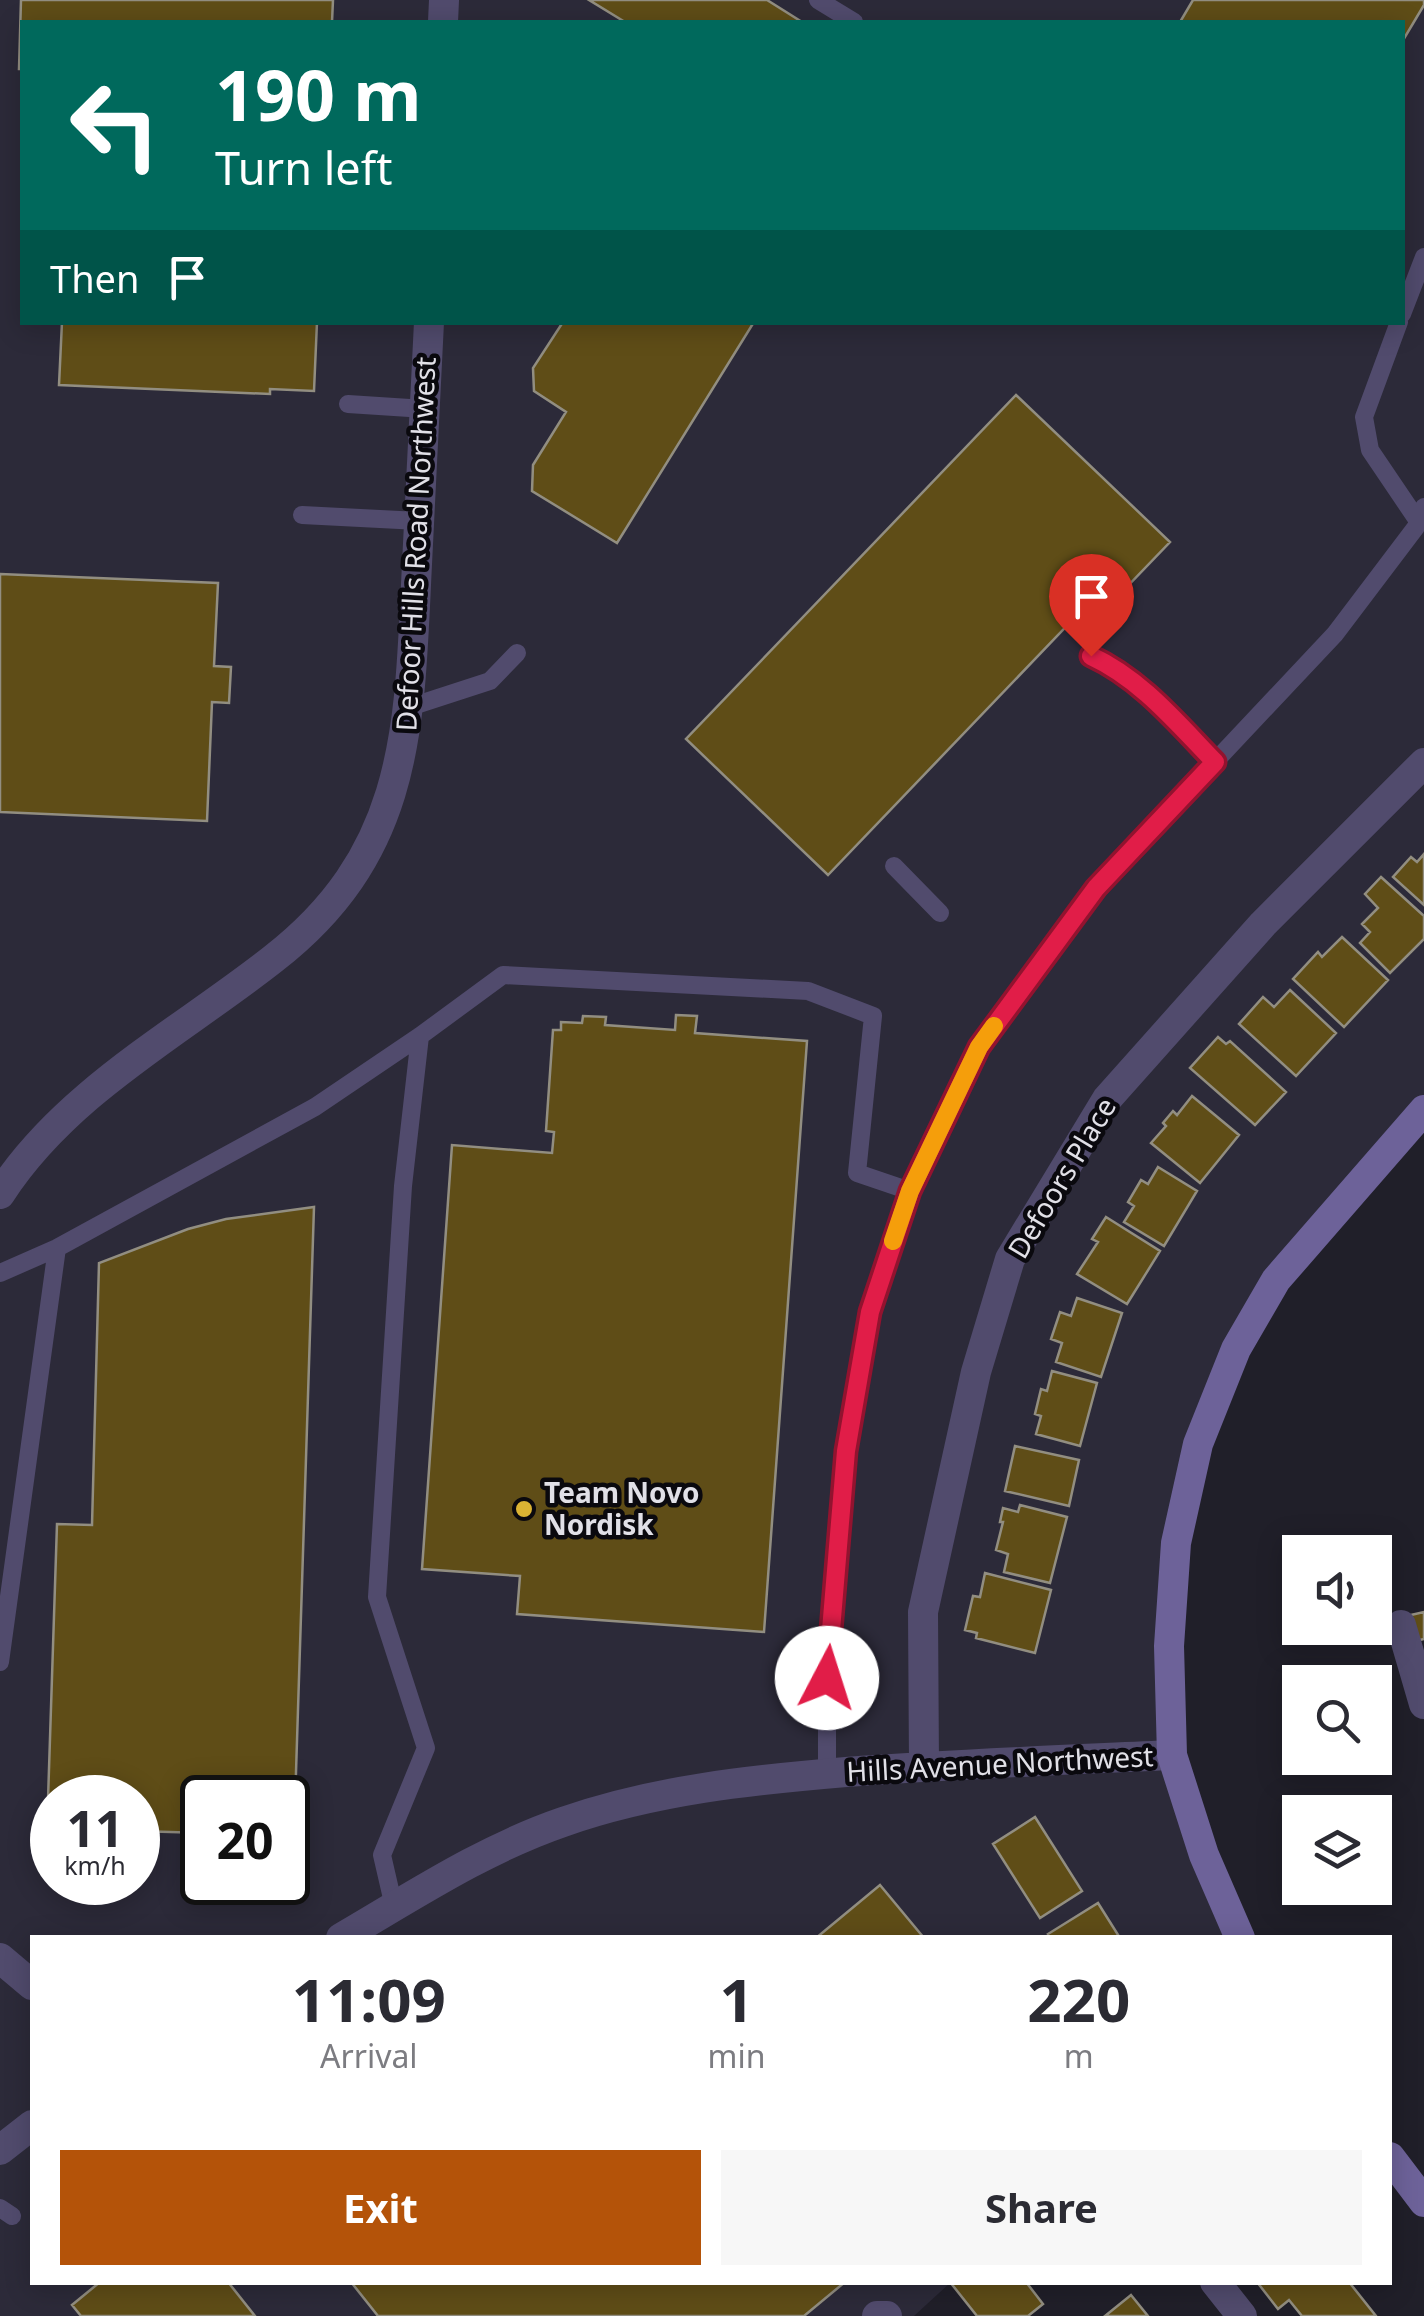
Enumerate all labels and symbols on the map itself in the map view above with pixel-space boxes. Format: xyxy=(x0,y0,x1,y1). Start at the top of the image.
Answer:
street label: Defoor Hills Road Northwest xyxy=(386,356,444,732)
pin xyxy=(1049,554,1134,657)
street label: Defoors Place xyxy=(998,1090,1124,1265)
place label: Team Novo Nordisk xyxy=(544,1473,699,1543)
marker: Team Novo Nordisk xyxy=(513,1498,535,1520)
position arrow xyxy=(775,1626,879,1730)
street label: Hills Avenue Northwest xyxy=(846,1736,1154,1790)
speed limit sign: 20 xyxy=(180,1775,310,1905)

